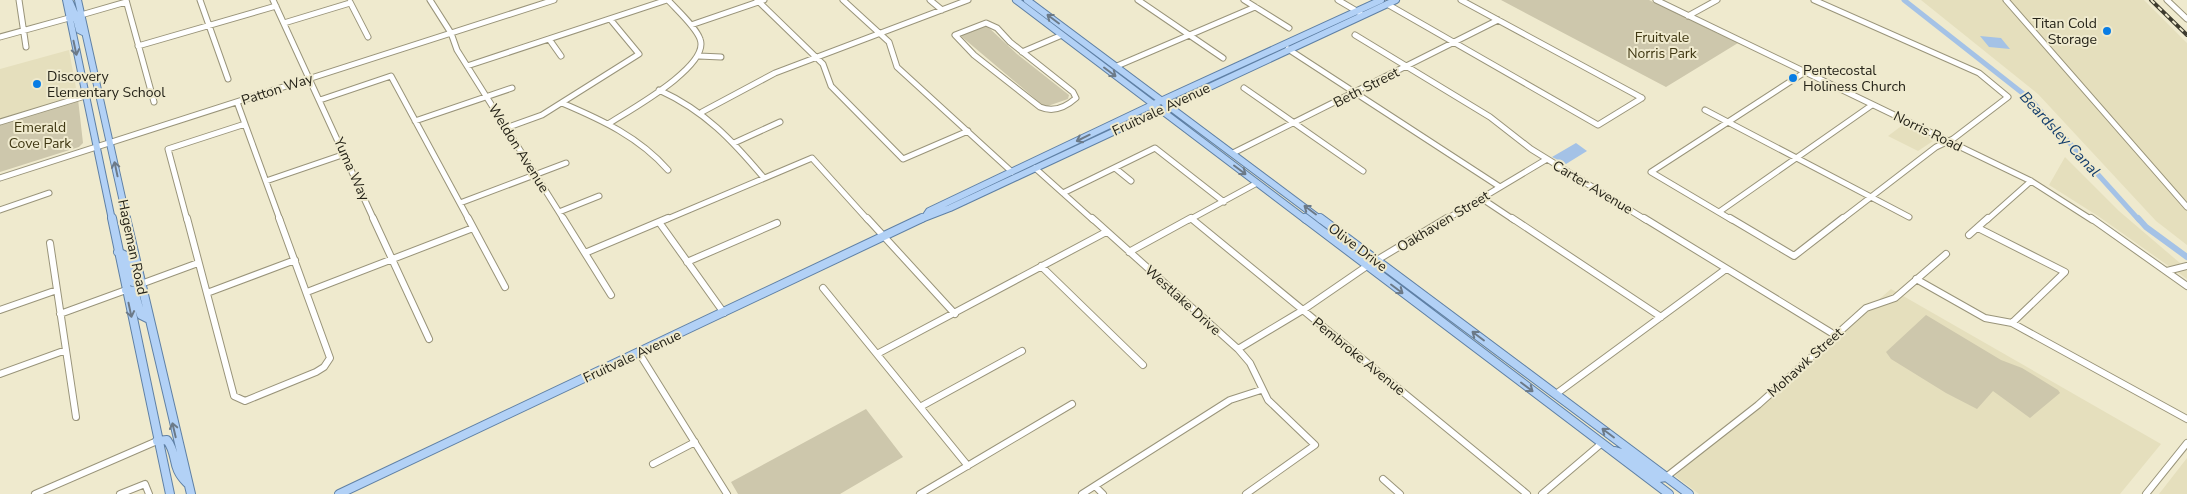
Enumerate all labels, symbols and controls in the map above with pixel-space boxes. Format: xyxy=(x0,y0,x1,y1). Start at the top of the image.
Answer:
one-way arrow xyxy=(1046,14,1060,24)
place label: Titan Cold Storage xyxy=(2033,14,2097,49)
marker: Titan Cold Storage xyxy=(2101,25,2113,37)
park label: Fruitvale Norris Park xyxy=(1627,28,1698,63)
one-way arrow xyxy=(71,39,80,55)
place label: Pentecostal Holiness Church xyxy=(1803,61,1906,96)
street label: Beth Street xyxy=(1330,63,1403,112)
one-way arrow xyxy=(1103,66,1116,77)
place label: Discovery Elementary School xyxy=(47,67,166,102)
street label: Patton Way xyxy=(239,69,316,110)
marker: Pentecostal Holiness Church xyxy=(1787,72,1799,84)
marker: Discovery Elementary School xyxy=(31,78,43,90)
street label: Fruitvale Avenue xyxy=(1109,78,1213,140)
water label: Beardsley Canal xyxy=(2015,87,2105,181)
street label: Weldon Avenue xyxy=(484,100,553,196)
street label: Norris Road xyxy=(1890,107,1965,156)
park label: Emerald Cove Park xyxy=(9,118,72,153)
one-way arrow xyxy=(1075,133,1090,143)
street label: Yuma Way xyxy=(329,134,374,205)
street label: Carter Avenue xyxy=(1549,156,1636,219)
one-way arrow xyxy=(111,161,120,177)
one-way arrow xyxy=(1233,164,1246,175)
street label: Oakhaven Street xyxy=(1393,186,1493,257)
street label: Hageman Road xyxy=(113,198,152,297)
one-way arrow xyxy=(1303,205,1317,215)
street label: Olive Drive xyxy=(1324,219,1391,276)
street label: Westlake Drive xyxy=(1141,261,1225,340)
one-way arrow xyxy=(1390,284,1404,294)
one-way arrow xyxy=(126,301,135,317)
street label: Pembroke Avenue xyxy=(1308,313,1409,400)
street label: Mohawk Street xyxy=(1763,323,1847,401)
street label: Fruitvale Avenue xyxy=(580,325,684,387)
one-way arrow xyxy=(1471,331,1485,341)
one-way arrow xyxy=(1520,382,1534,392)
one-way arrow xyxy=(169,422,178,438)
one-way arrow xyxy=(1602,428,1615,439)

